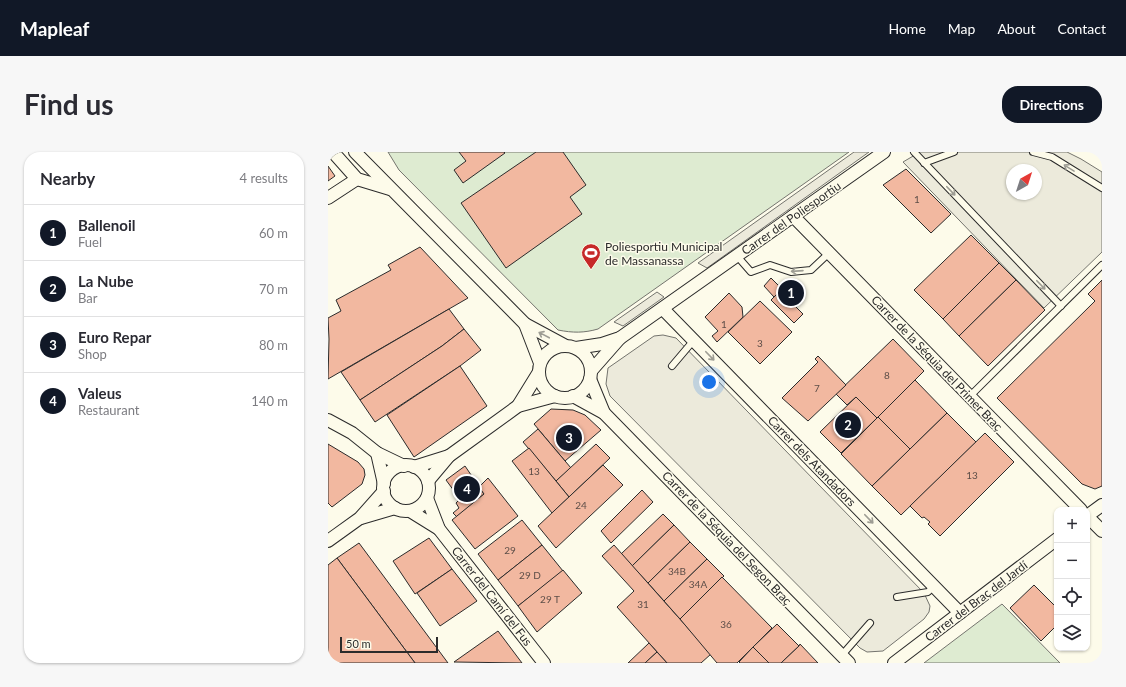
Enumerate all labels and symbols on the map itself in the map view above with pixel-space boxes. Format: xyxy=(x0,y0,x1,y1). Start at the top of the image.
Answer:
one-way arrow xyxy=(1063,163,1075,171)
north arrow xyxy=(1006,164,1042,200)
street label: Carrer del Poliesportiu xyxy=(738,178,844,258)
one-way arrow xyxy=(946,186,956,196)
house number: 1 xyxy=(914,193,920,205)
place label: Poliesportiu Municipal de Massanassa xyxy=(605,239,722,268)
sports icon: Poliesportiu Municipal de Massanassa xyxy=(580,242,602,270)
one-way arrow xyxy=(791,267,804,275)
pin: 1 xyxy=(778,278,804,308)
one-way arrow xyxy=(1036,280,1046,290)
street label: Carrer de la Séquia del Primer Braç xyxy=(868,292,1006,434)
house number: 1 xyxy=(721,318,727,330)
one-way arrow xyxy=(538,330,550,338)
house number: 3 xyxy=(757,337,763,349)
one-way arrow xyxy=(705,351,715,361)
house number: 8 xyxy=(884,369,890,381)
your location xyxy=(699,372,719,392)
house number: 7 xyxy=(814,382,820,394)
pin: 2 xyxy=(835,410,861,440)
street label: Carrer dels Atandadors xyxy=(765,413,859,509)
pin: 3 xyxy=(556,423,582,453)
house number: 13 xyxy=(528,465,540,477)
street label: Carrer de la Séquia del Segon Braç xyxy=(659,468,795,608)
house number: 13 xyxy=(966,469,978,481)
pin: 4 xyxy=(454,474,480,504)
house number: 24 xyxy=(575,499,587,511)
one-way arrow xyxy=(864,514,874,524)
street label: Carrer del Camí del Fus xyxy=(449,543,535,649)
house number: 29 xyxy=(504,544,516,556)
street label: Carrer del Braç del Jardí xyxy=(922,557,1031,645)
house number: 34B xyxy=(668,565,686,577)
house number: 29 D xyxy=(519,569,541,581)
house number: 34A xyxy=(689,578,707,590)
house number: 29 T xyxy=(540,593,560,605)
house number: 31 xyxy=(637,598,649,610)
house number: 36 xyxy=(720,618,732,630)
scale bar xyxy=(340,635,438,654)

